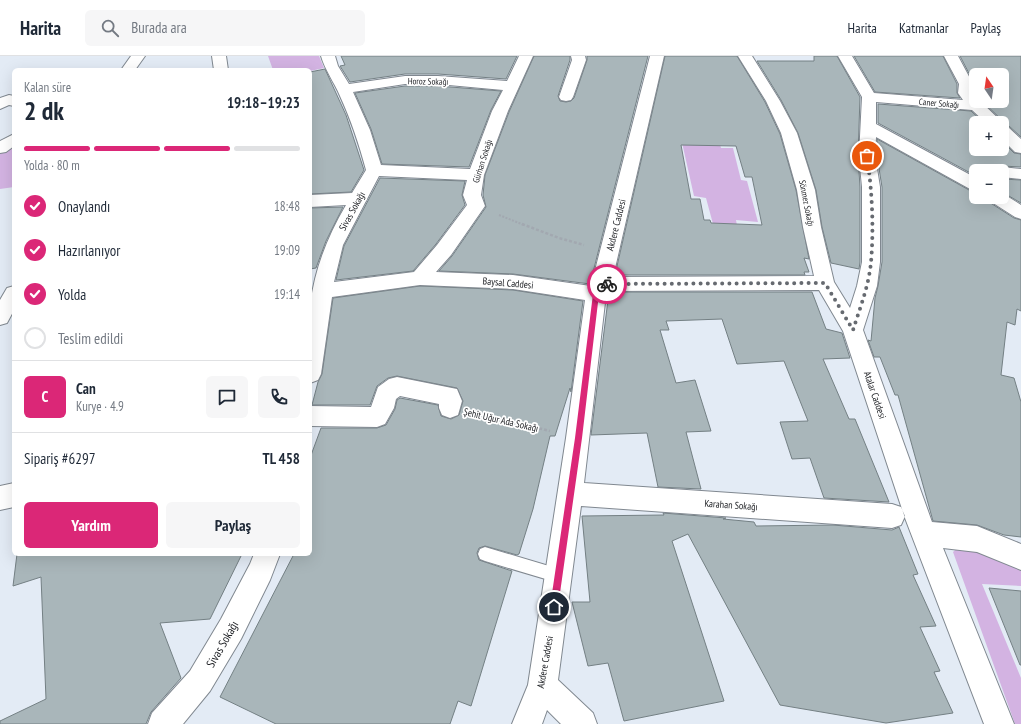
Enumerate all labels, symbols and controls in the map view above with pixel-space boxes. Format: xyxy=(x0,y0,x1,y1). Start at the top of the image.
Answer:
search box xyxy=(85,10,365,46)
text: Harita xyxy=(20,16,61,40)
icon: search xyxy=(99,17,121,39)
text: Burada ara xyxy=(131,18,187,37)
text: Harita xyxy=(848,19,877,37)
text: Katmanlar xyxy=(899,19,949,37)
text: Paylaş xyxy=(971,19,1001,37)
north arrow xyxy=(969,68,1009,108)
map controls xyxy=(969,68,1009,204)
street label: Horoz Sokağı xyxy=(408,75,448,87)
text: Kalan süre xyxy=(24,79,71,96)
text: 19:18–19:23 xyxy=(227,93,300,112)
text: 2 dk xyxy=(24,94,64,127)
street label: Caner Sokağı xyxy=(918,96,960,110)
button: + xyxy=(969,116,1009,156)
street label: Gürhan Sokağı xyxy=(470,138,494,184)
pin xyxy=(850,139,884,173)
icon: bag xyxy=(856,145,878,167)
text: Yolda · 80 m xyxy=(24,157,80,174)
button: − xyxy=(969,164,1009,204)
street label: Sönmez Sokağı xyxy=(797,179,817,227)
street label: Sivas Sokağı xyxy=(336,189,368,233)
icon: check xyxy=(24,195,46,217)
text: Onaylandı xyxy=(58,197,110,216)
text: 18:48 xyxy=(274,198,300,215)
street label: Akdere Caddesi xyxy=(603,198,629,252)
icon: check xyxy=(24,239,46,261)
text: Hazırlanıyor xyxy=(58,241,120,260)
text: 19:09 xyxy=(274,242,300,259)
courier xyxy=(587,264,627,304)
icon: bike xyxy=(596,273,618,295)
street label: Baysal Caddesi xyxy=(482,274,534,292)
icon: check xyxy=(24,283,46,305)
text: Yolda xyxy=(58,285,86,304)
text: 19:14 xyxy=(274,286,300,303)
text: Teslim edildi xyxy=(58,329,123,348)
street label: Atalar Caddesi xyxy=(861,370,889,420)
button: chat xyxy=(206,376,248,418)
button: phone xyxy=(258,376,300,418)
text: Can xyxy=(76,379,96,398)
text: C xyxy=(42,387,48,406)
text: Kurye · 4.9 xyxy=(76,398,124,415)
street label: Şehit Uğur Ada Sokağı xyxy=(462,405,540,435)
text: Sipariş #6297 xyxy=(24,449,96,468)
text: TL 458 xyxy=(263,449,300,468)
street label: Karahan Sokağı xyxy=(704,497,758,513)
button: Yardım xyxy=(24,502,158,548)
button: Paylaş xyxy=(166,502,300,548)
pin xyxy=(537,590,571,624)
icon: home xyxy=(543,596,565,618)
street label: Sivas Sokağı xyxy=(203,618,241,670)
street label: Akdere Caddesi xyxy=(534,635,556,689)

